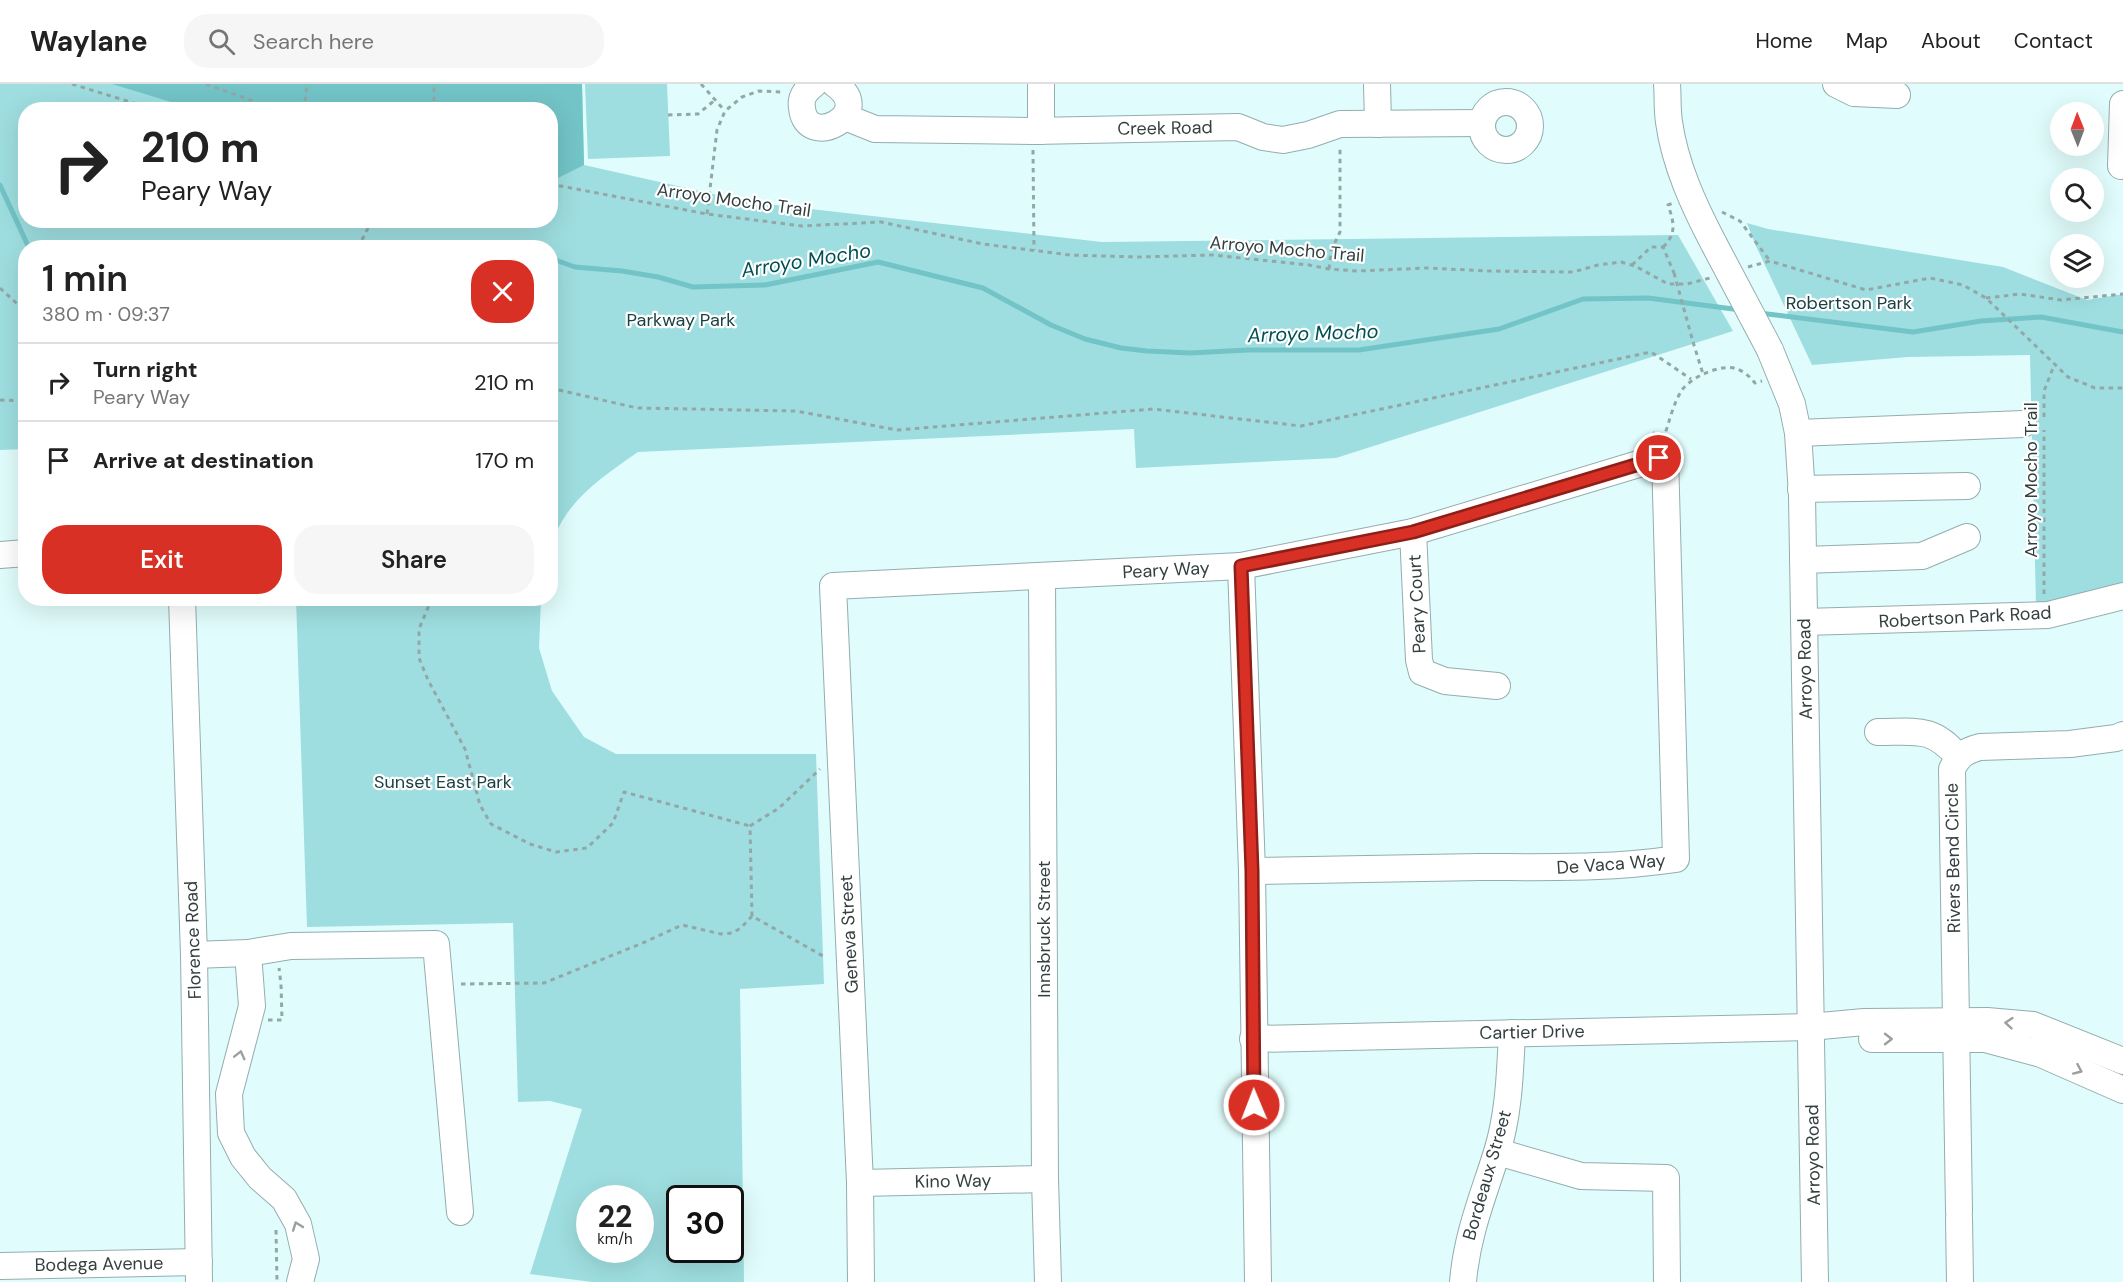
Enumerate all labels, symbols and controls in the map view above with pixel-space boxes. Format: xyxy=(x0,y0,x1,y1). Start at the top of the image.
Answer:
search box xyxy=(184,14,604,68)
text: Waylane xyxy=(30,23,148,60)
icon: search xyxy=(205,25,238,58)
text: Search here xyxy=(253,27,374,56)
text: Home xyxy=(1755,27,1813,55)
text: Map xyxy=(1846,27,1888,55)
text: About xyxy=(1921,27,1981,55)
text: Contact xyxy=(2014,27,2093,55)
north arrow xyxy=(2050,102,2104,156)
map controls xyxy=(2050,102,2104,288)
street label: Creek Road xyxy=(1117,115,1213,141)
text: 210 m xyxy=(141,120,259,175)
icon: right xyxy=(42,126,120,204)
button: search xyxy=(2050,168,2104,222)
text: Peary Way xyxy=(141,173,272,208)
street label: Arroyo Mocho Trail xyxy=(655,177,813,223)
street label: Arroyo Mocho Trail xyxy=(1209,230,1365,268)
button: layers xyxy=(2050,234,2104,288)
water label: Arroyo Mocho xyxy=(738,237,873,283)
text: 1 min xyxy=(42,255,128,302)
button: close xyxy=(471,260,534,323)
park label: Robertson Park xyxy=(1786,291,1912,315)
text: 380 m · 09:37 xyxy=(42,301,170,327)
park label: Parkway Park xyxy=(627,308,735,332)
water label: Arroyo Mocho xyxy=(1246,318,1379,348)
text: Turn right xyxy=(93,355,198,384)
icon: right xyxy=(42,366,75,399)
text: 210 m xyxy=(474,368,534,397)
text: Peary Way xyxy=(93,384,190,410)
street label: Arroyo Mocho Trail xyxy=(2019,402,2043,558)
pin xyxy=(1633,432,1684,483)
icon: arrive xyxy=(1642,441,1675,474)
icon: arrive xyxy=(42,444,75,477)
text: Arrive at destination xyxy=(93,446,314,475)
text: 170 m xyxy=(475,446,534,475)
button: Exit xyxy=(42,525,282,594)
button: Share xyxy=(294,525,534,594)
street label: Peary Court xyxy=(1402,554,1432,654)
street label: Peary Way xyxy=(1122,556,1210,584)
street label: Robertson Park Road xyxy=(1878,600,2052,634)
street label: Arroyo Road xyxy=(1792,618,1818,720)
park label: Sunset East Park xyxy=(374,770,512,794)
street label: Rivers Bend Circle xyxy=(1940,783,1966,933)
street label: De Vaca Way xyxy=(1556,848,1666,880)
street label: Innsbruck Street xyxy=(1032,860,1056,998)
street label: Geneva Street xyxy=(834,874,864,994)
street label: Florence Road xyxy=(179,880,207,1000)
one-way arrow xyxy=(2004,1017,2013,1030)
street label: Cartier Drive xyxy=(1479,1019,1585,1045)
one-way arrow xyxy=(1884,1033,1893,1045)
one-way arrow xyxy=(232,1050,245,1060)
one-way arrow xyxy=(2072,1063,2083,1075)
position arrow xyxy=(1222,1073,1286,1137)
street label: Arroyo Road xyxy=(1800,1104,1826,1206)
street label: Bordeaux Street xyxy=(1457,1107,1517,1243)
street label: Kino Way xyxy=(914,1168,992,1194)
speed limit sign: 30 xyxy=(666,1185,744,1263)
text: 22 xyxy=(598,1197,632,1236)
one-way arrow xyxy=(292,1221,304,1232)
text: km/h xyxy=(597,1229,633,1249)
street label: Bodega Avenue xyxy=(34,1251,164,1277)

